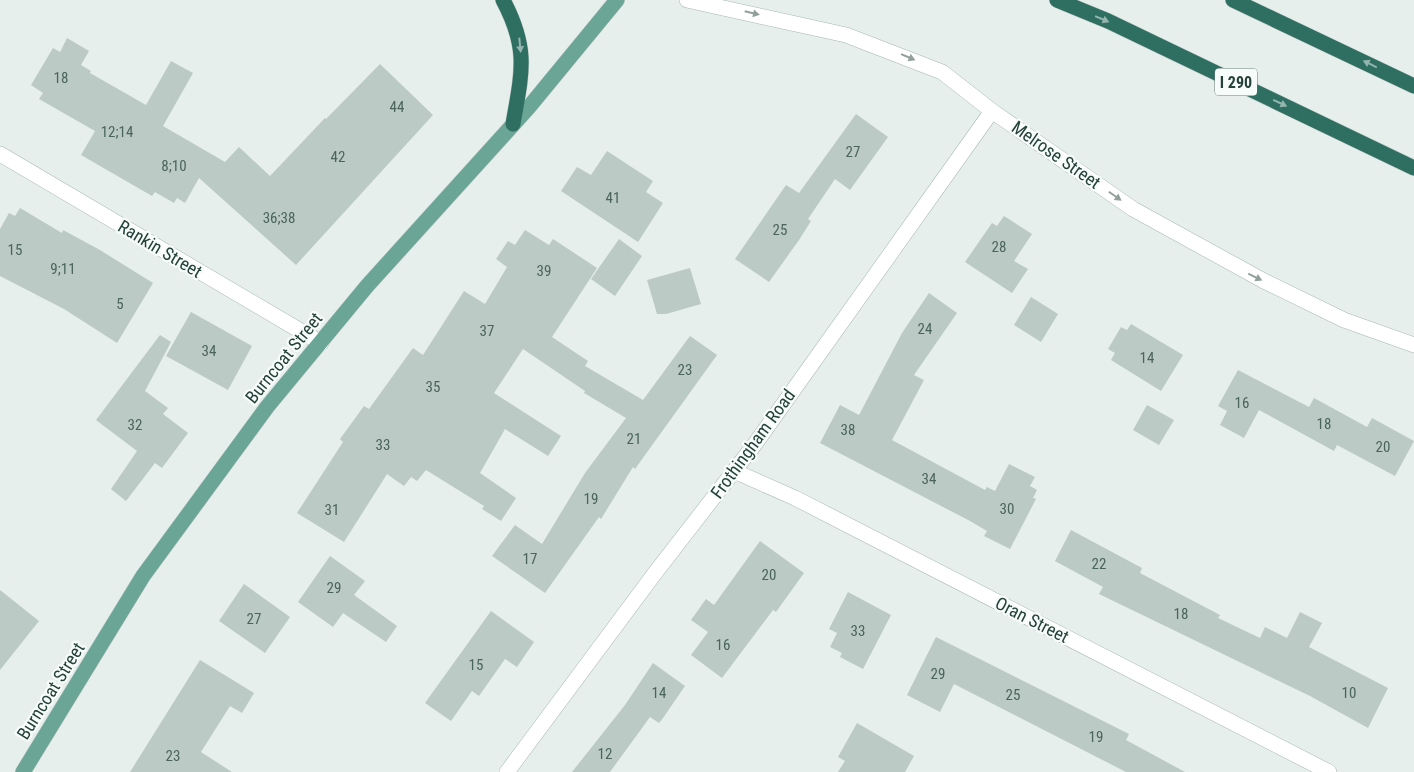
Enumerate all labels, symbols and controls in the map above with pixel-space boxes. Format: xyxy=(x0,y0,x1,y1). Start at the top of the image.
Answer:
one-way arrow xyxy=(744,10,760,18)
one-way arrow xyxy=(1095,15,1109,23)
one-way arrow xyxy=(516,37,524,53)
one-way arrow xyxy=(901,54,915,62)
one-way arrow xyxy=(1363,60,1377,68)
road number: I 290 xyxy=(1215,68,1257,95)
house number: 18 xyxy=(54,69,68,87)
house number: 44 xyxy=(390,98,404,116)
one-way arrow xyxy=(1273,99,1287,107)
street label: Melrose Street xyxy=(1008,116,1105,193)
house number: 12;14 xyxy=(101,123,133,141)
house number: 27 xyxy=(846,143,860,161)
house number: 42 xyxy=(331,148,345,166)
house number: 8;10 xyxy=(161,157,187,175)
house number: 41 xyxy=(606,189,620,207)
one-way arrow xyxy=(1108,191,1121,201)
house number: 36;38 xyxy=(263,209,295,227)
street label: Rankin Street xyxy=(114,215,206,282)
house number: 25 xyxy=(773,221,787,239)
house number: 28 xyxy=(992,238,1006,256)
house number: 15 xyxy=(8,241,22,259)
house number: 9;11 xyxy=(50,260,76,278)
house number: 39 xyxy=(537,262,551,280)
one-way arrow xyxy=(1248,273,1262,281)
house number: 5 xyxy=(116,295,124,313)
street label: Burncoat Street xyxy=(241,308,326,407)
house number: 24 xyxy=(918,320,932,338)
house number: 37 xyxy=(480,322,494,340)
house number: 34 xyxy=(202,342,216,360)
house number: 14 xyxy=(1140,349,1154,367)
house number: 23 xyxy=(678,361,692,379)
house number: 35 xyxy=(426,378,440,396)
street label: Frothingham Road xyxy=(706,385,799,502)
house number: 16 xyxy=(1235,394,1249,412)
house number: 18 xyxy=(1317,415,1331,433)
house number: 32 xyxy=(128,416,142,434)
house number: 38 xyxy=(841,421,855,439)
house number: 21 xyxy=(627,430,641,448)
house number: 33 xyxy=(376,436,390,454)
house number: 20 xyxy=(1376,438,1390,456)
house number: 34 xyxy=(922,470,936,488)
house number: 19 xyxy=(584,490,598,508)
house number: 30 xyxy=(1000,500,1014,518)
house number: 31 xyxy=(325,501,339,519)
house number: 17 xyxy=(523,550,537,568)
house number: 22 xyxy=(1092,555,1106,573)
house number: 20 xyxy=(762,566,776,584)
house number: 29 xyxy=(327,579,341,597)
street label: Oran Street xyxy=(992,592,1072,647)
house number: 18 xyxy=(1174,605,1188,623)
house number: 27 xyxy=(247,610,261,628)
house number: 33 xyxy=(851,622,865,640)
house number: 16 xyxy=(716,636,730,654)
street label: Burncoat Street xyxy=(12,638,89,743)
house number: 15 xyxy=(469,656,483,674)
house number: 29 xyxy=(931,665,945,683)
house number: 14 xyxy=(652,684,666,702)
house number: 10 xyxy=(1342,684,1356,702)
house number: 25 xyxy=(1006,686,1020,704)
house number: 19 xyxy=(1089,728,1103,746)
house number: 12 xyxy=(598,745,612,763)
house number: 23 xyxy=(166,747,180,765)

